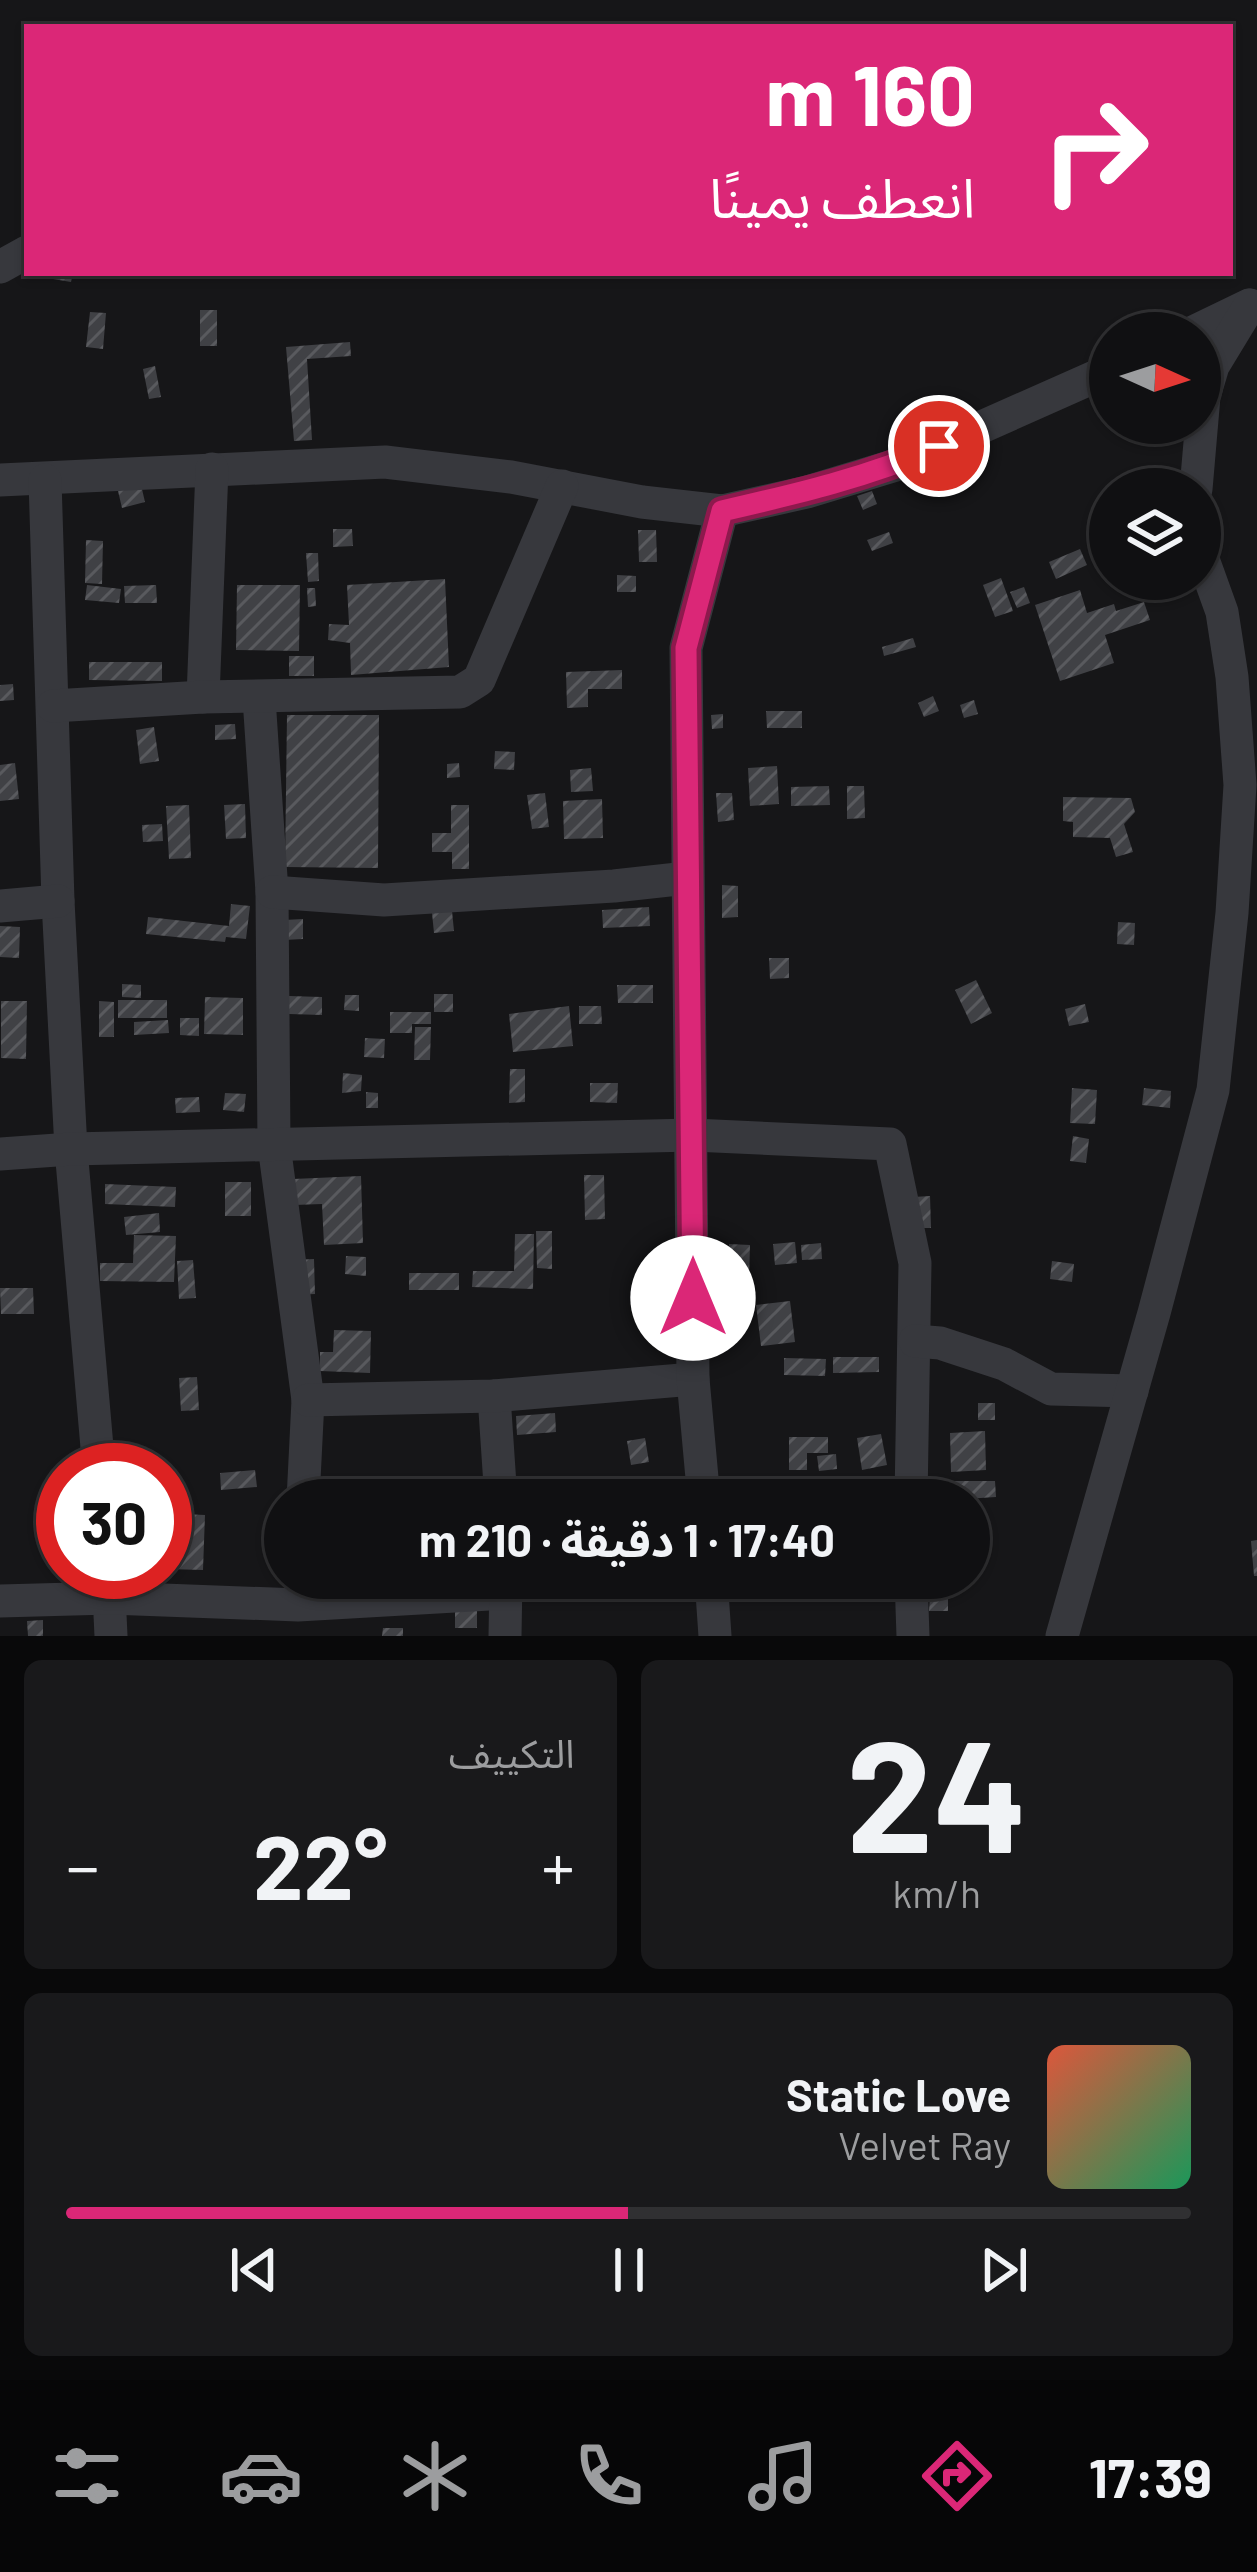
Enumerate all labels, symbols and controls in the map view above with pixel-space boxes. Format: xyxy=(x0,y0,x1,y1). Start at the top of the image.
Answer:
text: 160 m xyxy=(765,42,975,143)
icon: right xyxy=(1017,72,1173,228)
text: انعطف يمينًا xyxy=(709,164,975,229)
north arrow xyxy=(1089,312,1221,444)
map controls xyxy=(1089,312,1221,600)
pin xyxy=(888,395,990,497)
icon: arrive xyxy=(906,413,972,479)
button: layers xyxy=(1089,468,1221,600)
position arrow xyxy=(630,1235,756,1361)
speed limit sign: 30 xyxy=(36,1443,192,1599)
text: 17:40 · 1 دقيقة · 210 m xyxy=(419,1512,835,1566)
text: 24 xyxy=(846,1697,1028,1884)
text: التكييف xyxy=(449,1729,575,1776)
text: 22° xyxy=(253,1810,388,1918)
text: − xyxy=(66,1825,99,1904)
text: + xyxy=(541,1825,574,1904)
text: km/h xyxy=(893,1869,981,1916)
text: Static Love xyxy=(786,2067,1011,2121)
text: Velvet Ray xyxy=(838,2121,1011,2168)
icon: previous xyxy=(221,2237,287,2303)
icon: pause xyxy=(596,2237,662,2303)
icon: next xyxy=(971,2237,1037,2303)
icon: filters xyxy=(45,2434,129,2518)
icon: car xyxy=(219,2434,303,2518)
icon: climate xyxy=(393,2434,477,2518)
icon: phone xyxy=(567,2434,651,2518)
icon: music xyxy=(741,2434,825,2518)
icon: directions xyxy=(915,2434,999,2518)
text: 17:39 xyxy=(1089,2444,1212,2509)

